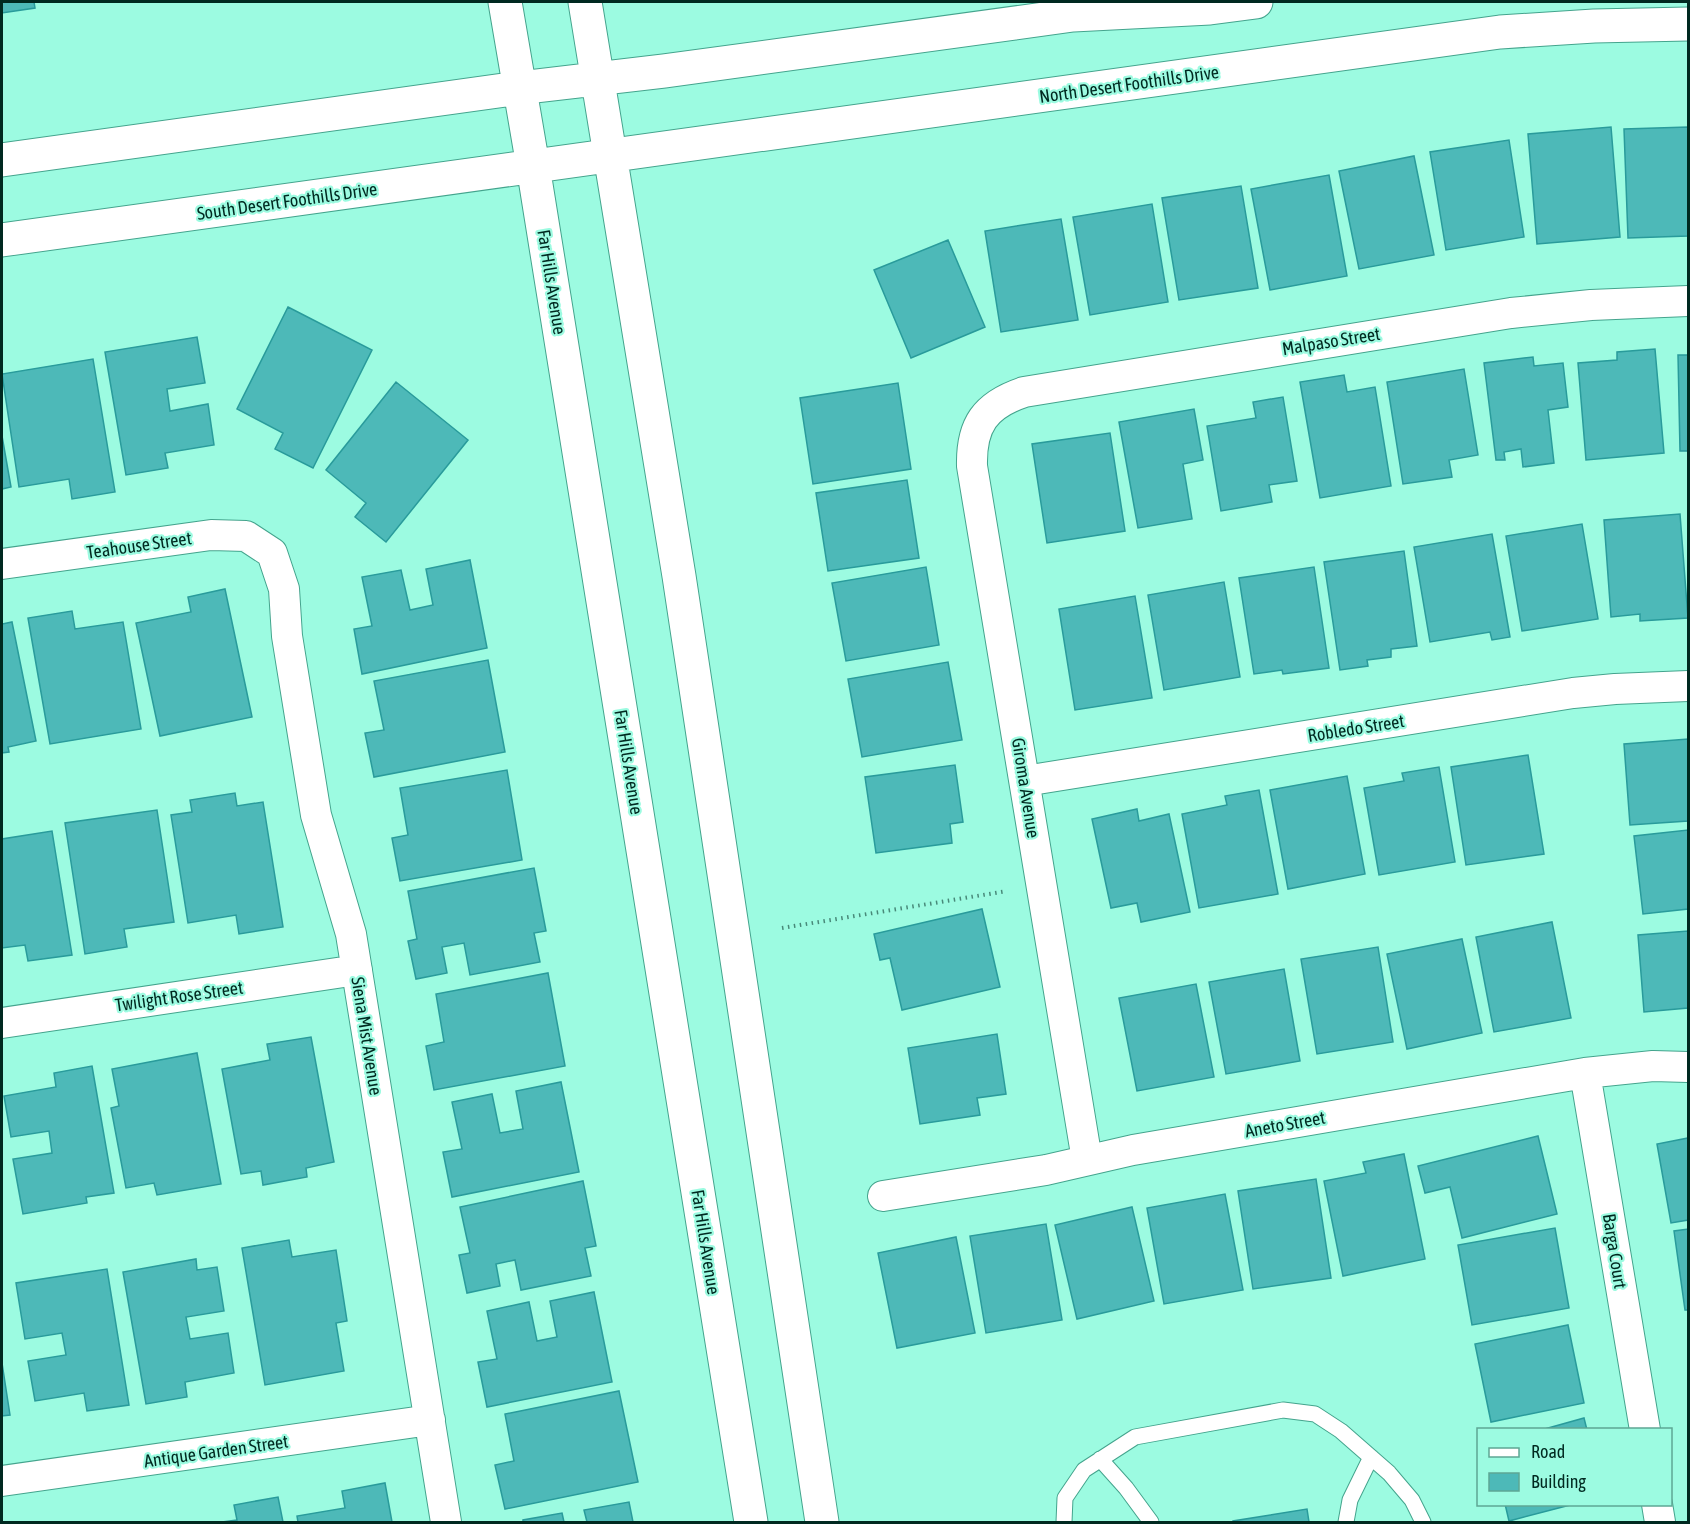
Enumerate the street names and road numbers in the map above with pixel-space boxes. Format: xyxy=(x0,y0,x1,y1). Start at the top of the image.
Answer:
street label: North Desert Foothills Drive xyxy=(1038,61,1220,107)
street label: South Desert Foothills Drive xyxy=(196,178,378,224)
street label: Far Hills Avenue xyxy=(533,228,571,336)
street label: Malpaso Street xyxy=(1281,323,1381,359)
street label: Teahouse Street xyxy=(85,527,193,563)
street label: Far Hills Avenue xyxy=(610,708,648,816)
street label: Robledo Street xyxy=(1306,710,1406,746)
street label: Giroma Avenue xyxy=(1008,736,1044,840)
street label: Siena Mist Avenue xyxy=(347,975,387,1097)
street label: Twilight Rose Street xyxy=(114,977,244,1015)
street label: Aneto Street xyxy=(1243,1107,1327,1141)
street label: Far Hills Avenue xyxy=(687,1188,725,1296)
street label: Barga Court xyxy=(1599,1212,1631,1290)
street label: Antique Garden Street xyxy=(143,1430,289,1472)

